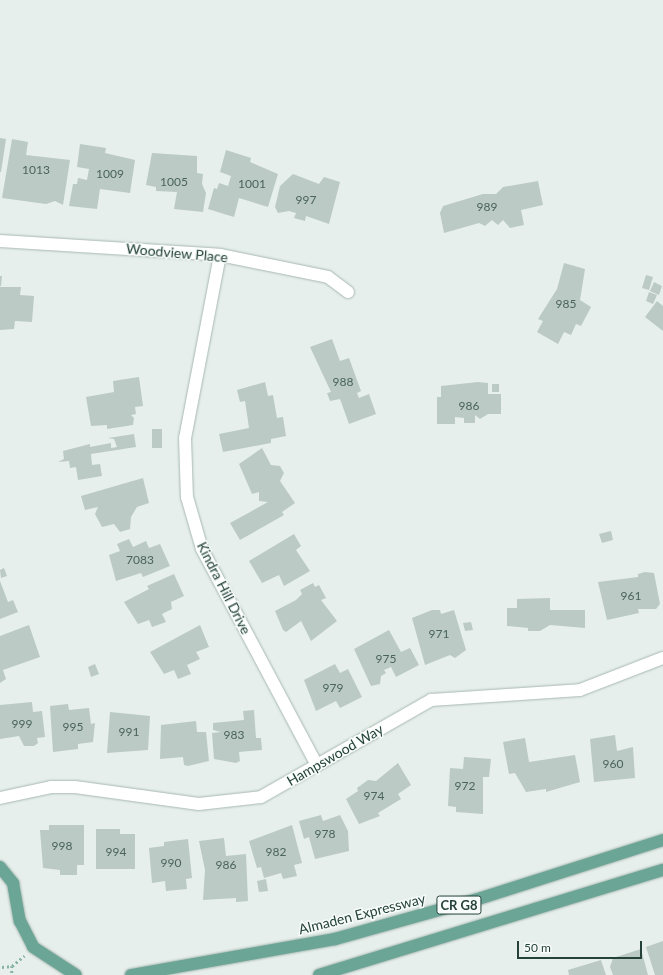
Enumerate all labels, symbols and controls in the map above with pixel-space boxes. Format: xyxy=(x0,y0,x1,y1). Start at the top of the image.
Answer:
house number: 1013 xyxy=(22,163,50,177)
house number: 1009 xyxy=(96,167,124,181)
house number: 1005 xyxy=(160,175,188,189)
house number: 1001 xyxy=(238,177,266,191)
house number: 997 xyxy=(296,193,316,207)
house number: 989 xyxy=(477,200,497,214)
street label: Woodview Place xyxy=(125,240,229,266)
house number: 985 xyxy=(556,297,576,311)
house number: 988 xyxy=(333,375,353,389)
house number: 986 xyxy=(459,399,479,413)
street label: Kindra Hill Drive xyxy=(194,539,254,637)
house number: 7083 xyxy=(126,553,154,567)
house number: 961 xyxy=(621,589,641,603)
house number: 971 xyxy=(429,627,449,641)
house number: 975 xyxy=(376,652,396,666)
house number: 979 xyxy=(323,681,343,695)
house number: 999 xyxy=(12,717,32,731)
house number: 995 xyxy=(63,720,83,734)
street label: Hampswood Way xyxy=(284,721,386,789)
house number: 991 xyxy=(119,725,139,739)
house number: 983 xyxy=(224,728,244,742)
house number: 960 xyxy=(603,757,623,771)
house number: 972 xyxy=(455,779,475,793)
house number: 974 xyxy=(364,789,384,803)
house number: 978 xyxy=(315,827,335,841)
house number: 998 xyxy=(52,839,72,853)
house number: 994 xyxy=(106,845,126,859)
house number: 982 xyxy=(266,845,286,859)
house number: 990 xyxy=(161,856,181,870)
house number: 986 xyxy=(216,858,236,872)
street label: Almaden Expressway xyxy=(297,890,427,938)
road number: CR G8 xyxy=(436,894,482,916)
scale bar xyxy=(519,933,644,959)
text: 50 m xyxy=(524,940,551,955)

